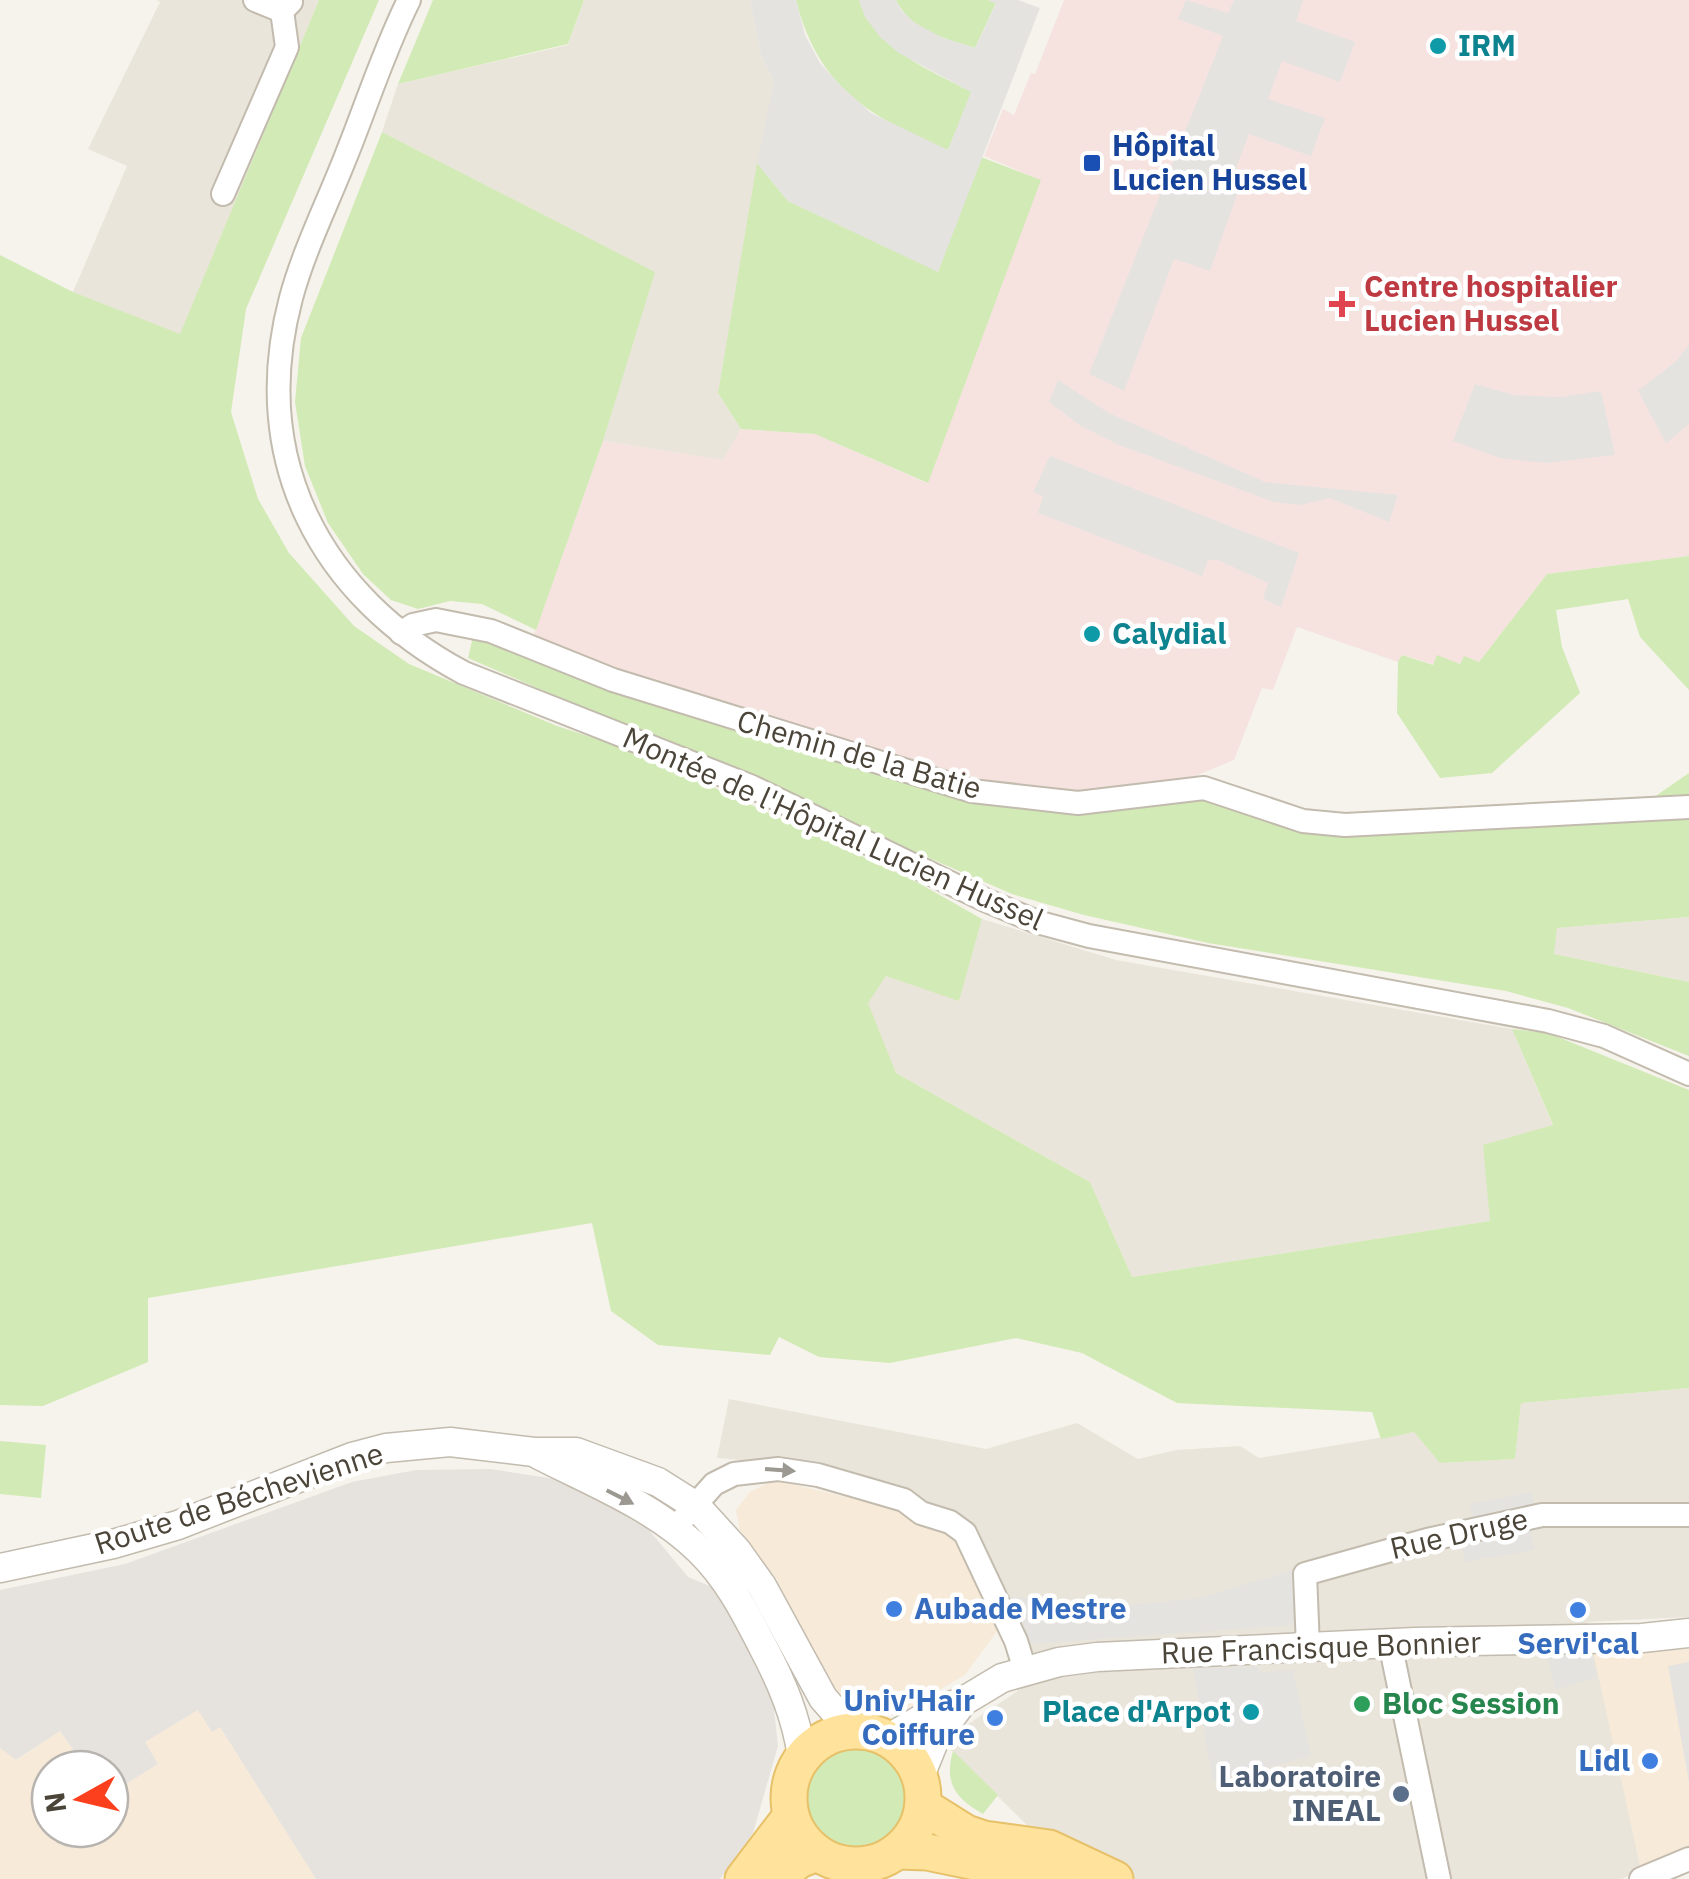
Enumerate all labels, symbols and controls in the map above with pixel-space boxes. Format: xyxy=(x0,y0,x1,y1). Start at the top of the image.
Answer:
place label: IRM xyxy=(1458,25,1516,64)
marker: IRM xyxy=(1427,35,1449,57)
place label: Hôpital Lucien Hussel xyxy=(1112,125,1307,198)
marker: Hôpital Lucien Hussel xyxy=(1081,152,1103,174)
place label: Centre hospitalier Lucien Hussel xyxy=(1364,266,1618,339)
marker: Centre hospitalier Lucien Hussel xyxy=(1329,291,1355,317)
place label: Calydial xyxy=(1112,613,1226,652)
marker: Calydial xyxy=(1081,623,1103,645)
street label: Chemin de la Batie xyxy=(733,700,986,807)
street label: Montée de l'Hôpital Lucien Hussel xyxy=(617,717,1050,938)
street label: Route de Béchevienne xyxy=(89,1432,388,1563)
one-way arrow xyxy=(765,1463,797,1479)
one-way arrow xyxy=(606,1488,635,1505)
street label: Rue Druge xyxy=(1386,1498,1531,1567)
place label: Aubade Mestre xyxy=(914,1588,1127,1627)
marker: Aubade Mestre xyxy=(883,1598,905,1620)
marker: Servi'cal xyxy=(1567,1599,1589,1621)
street label: Rue Francisque Bonnier xyxy=(1160,1621,1482,1672)
place label: Servi'cal xyxy=(1517,1623,1639,1662)
place label: Univ'Hair Coiffure xyxy=(843,1680,975,1753)
place label: Bloc Session xyxy=(1382,1683,1560,1722)
place label: Place d'Arpot xyxy=(1042,1691,1231,1730)
marker: Bloc Session xyxy=(1351,1693,1373,1715)
marker: Place d'Arpot xyxy=(1240,1701,1262,1723)
marker: Univ'Hair Coiffure xyxy=(984,1707,1006,1729)
place label: Lidl xyxy=(1578,1740,1630,1779)
north arrow xyxy=(30,1749,130,1849)
marker: Lidl xyxy=(1639,1750,1661,1772)
place label: Laboratoire INEAL xyxy=(1218,1756,1381,1829)
marker: Laboratoire INEAL xyxy=(1390,1783,1412,1805)
text: N xyxy=(35,1790,74,1815)

